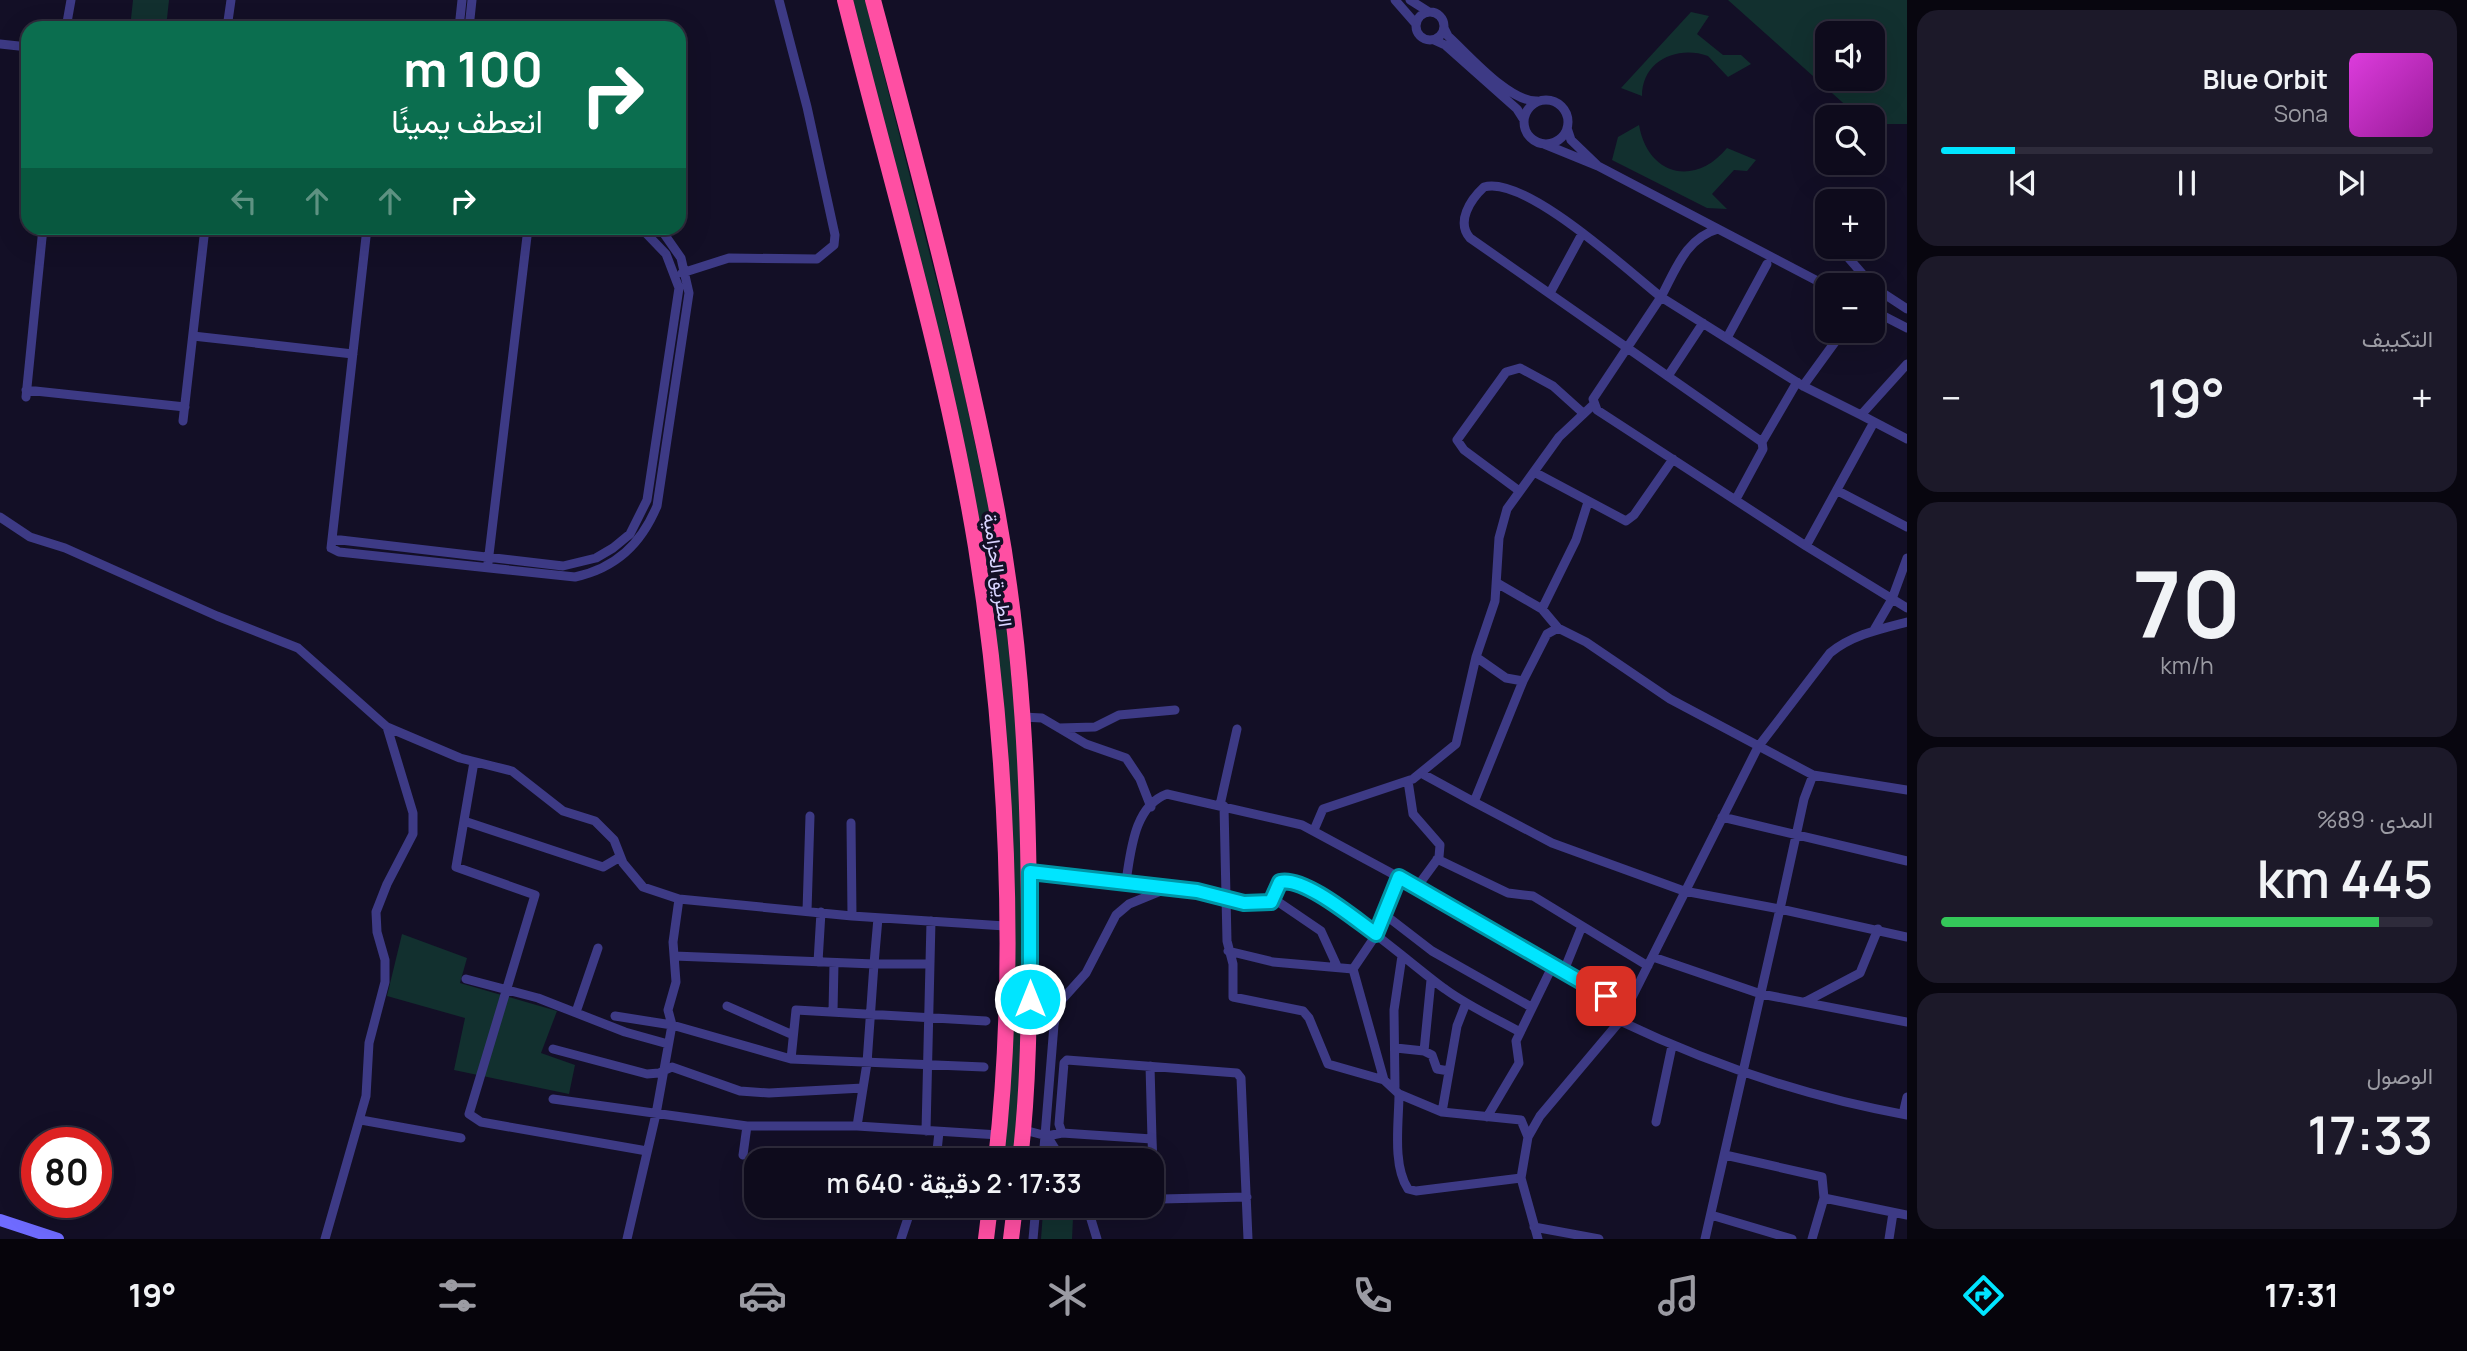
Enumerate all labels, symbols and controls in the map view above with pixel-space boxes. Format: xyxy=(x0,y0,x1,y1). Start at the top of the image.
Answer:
map controls xyxy=(1815,21,1885,343)
button: sound xyxy=(1815,21,1885,91)
text: 100 m xyxy=(403,35,543,102)
icon: right xyxy=(567,49,658,140)
text: Blue Orbit xyxy=(2203,61,2328,97)
text: Sona xyxy=(2274,97,2328,129)
text: انعطف يمينًا xyxy=(391,99,543,143)
button: search xyxy=(1815,105,1885,175)
icon: previous xyxy=(2004,164,2042,202)
icon: pause xyxy=(2168,164,2206,202)
icon: next xyxy=(2332,164,2370,202)
icon: left xyxy=(225,182,263,220)
icon: ahead xyxy=(298,182,336,220)
icon: ahead xyxy=(371,182,409,220)
icon: right xyxy=(444,182,482,220)
button: + xyxy=(1815,189,1885,259)
button: − xyxy=(1815,273,1885,343)
text: التكييف xyxy=(2362,322,2433,354)
text: 19° xyxy=(2147,362,2225,433)
text: − xyxy=(1941,371,1962,423)
text: + xyxy=(2411,371,2433,423)
street label: الطريق الحزامية xyxy=(977,511,1019,629)
text: 70 xyxy=(2133,541,2241,665)
text: km/h xyxy=(2160,649,2214,681)
text: المدى · 89% xyxy=(2317,803,2433,835)
text: 445 km xyxy=(2257,843,2433,914)
position arrow xyxy=(993,962,1067,1036)
pin xyxy=(1576,966,1636,1026)
icon: arrive xyxy=(1587,977,1625,1015)
text: الوصول xyxy=(2367,1059,2433,1091)
text: 17:33 xyxy=(2307,1099,2433,1170)
speed limit sign: 80 xyxy=(21,1127,112,1218)
text: 17:33 · 2 دقيقة · 640 m xyxy=(826,1165,1082,1201)
icon: filters xyxy=(433,1271,482,1320)
icon: car xyxy=(738,1271,787,1320)
icon: climate xyxy=(1043,1271,1092,1320)
icon: phone xyxy=(1348,1271,1397,1320)
icon: music xyxy=(1654,1271,1703,1320)
icon: directions xyxy=(1959,1271,2008,1320)
text: 19° xyxy=(128,1273,176,1317)
text: 17:31 xyxy=(2264,1273,2339,1317)

